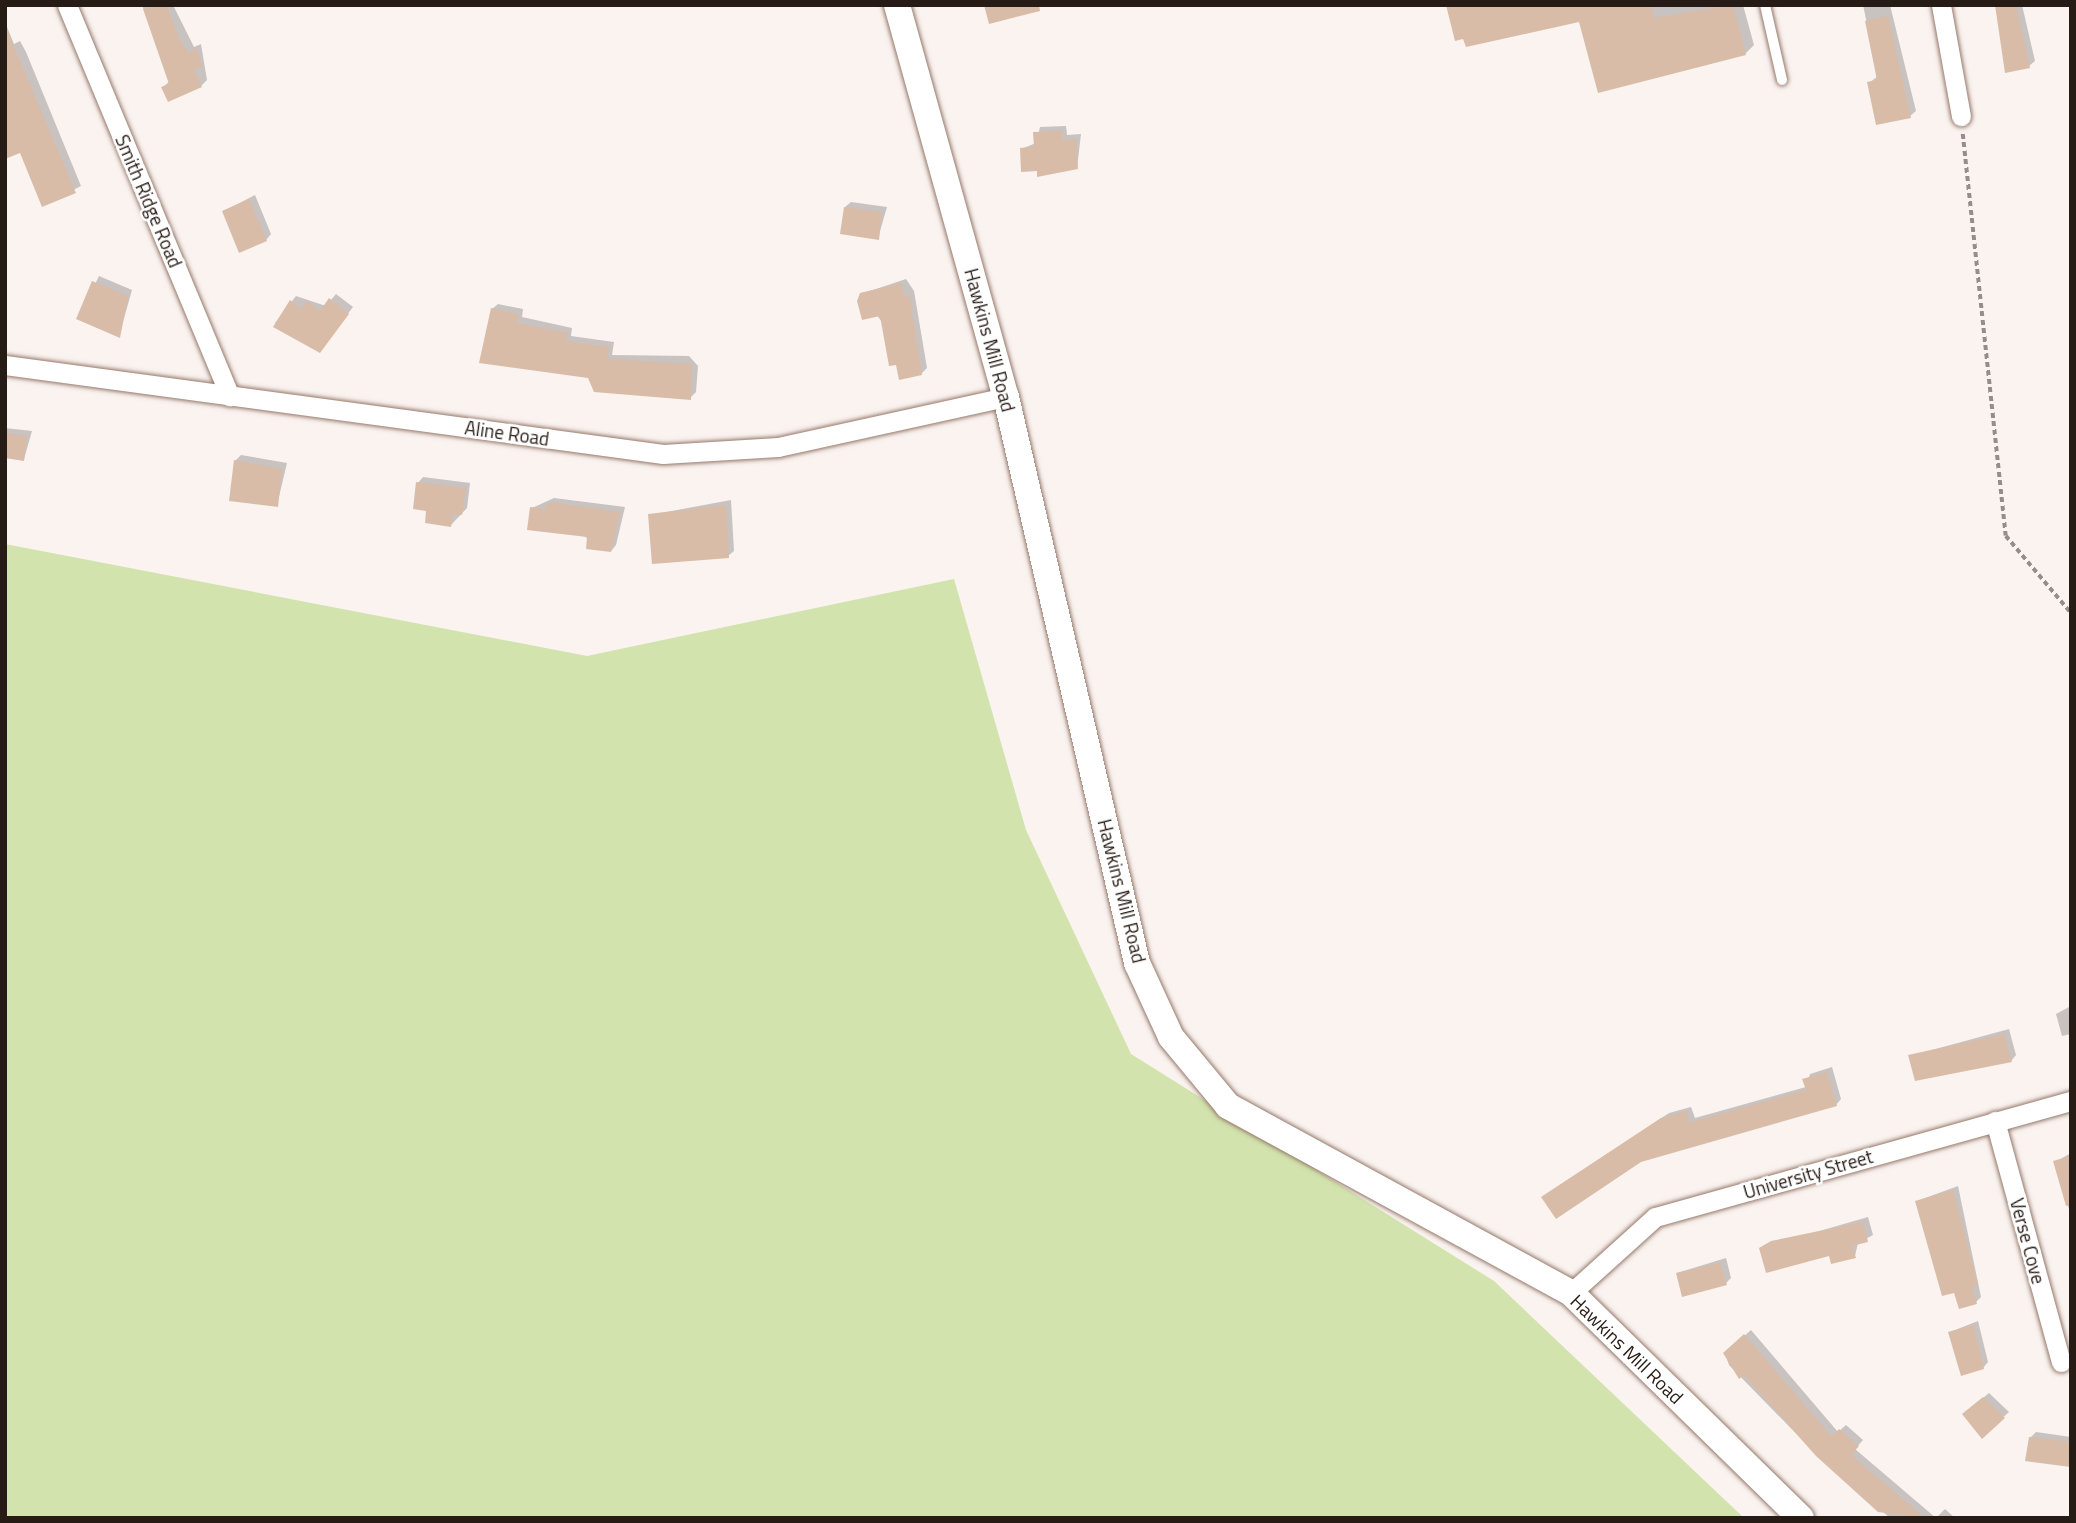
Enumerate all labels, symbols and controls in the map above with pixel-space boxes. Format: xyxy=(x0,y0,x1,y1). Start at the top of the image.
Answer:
street label: Smith Ridge Road xyxy=(111,131,187,271)
street label: Hawkins Mill Road xyxy=(960,266,1020,414)
street label: Aline Road xyxy=(463,416,551,450)
street label: Hawkins Mill Road xyxy=(1093,817,1151,965)
street label: University Street xyxy=(1741,1145,1875,1203)
street label: Verse Cove xyxy=(2006,1196,2050,1286)
street label: Hawkins Mill Road xyxy=(1566,1290,1688,1408)

